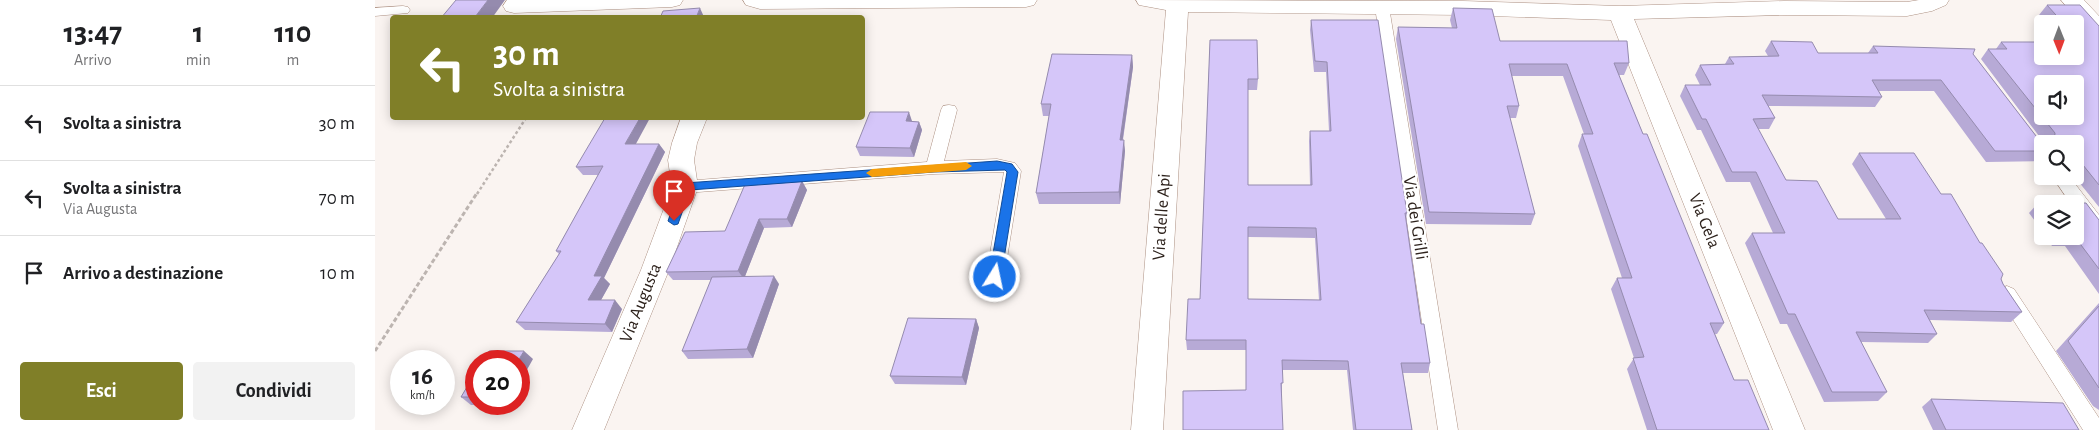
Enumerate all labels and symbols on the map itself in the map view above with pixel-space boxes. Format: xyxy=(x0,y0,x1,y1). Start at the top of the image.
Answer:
north arrow xyxy=(2034,15,2084,65)
pin xyxy=(653,170,695,221)
street label: Via delle Api xyxy=(1150,173,1174,261)
street label: Via dei Grilli xyxy=(1399,175,1431,261)
street label: Via Gela xyxy=(1685,191,1723,251)
position arrow xyxy=(968,250,1020,302)
street label: Via Augusta xyxy=(617,261,665,345)
speed limit sign: 20 xyxy=(465,350,530,415)

